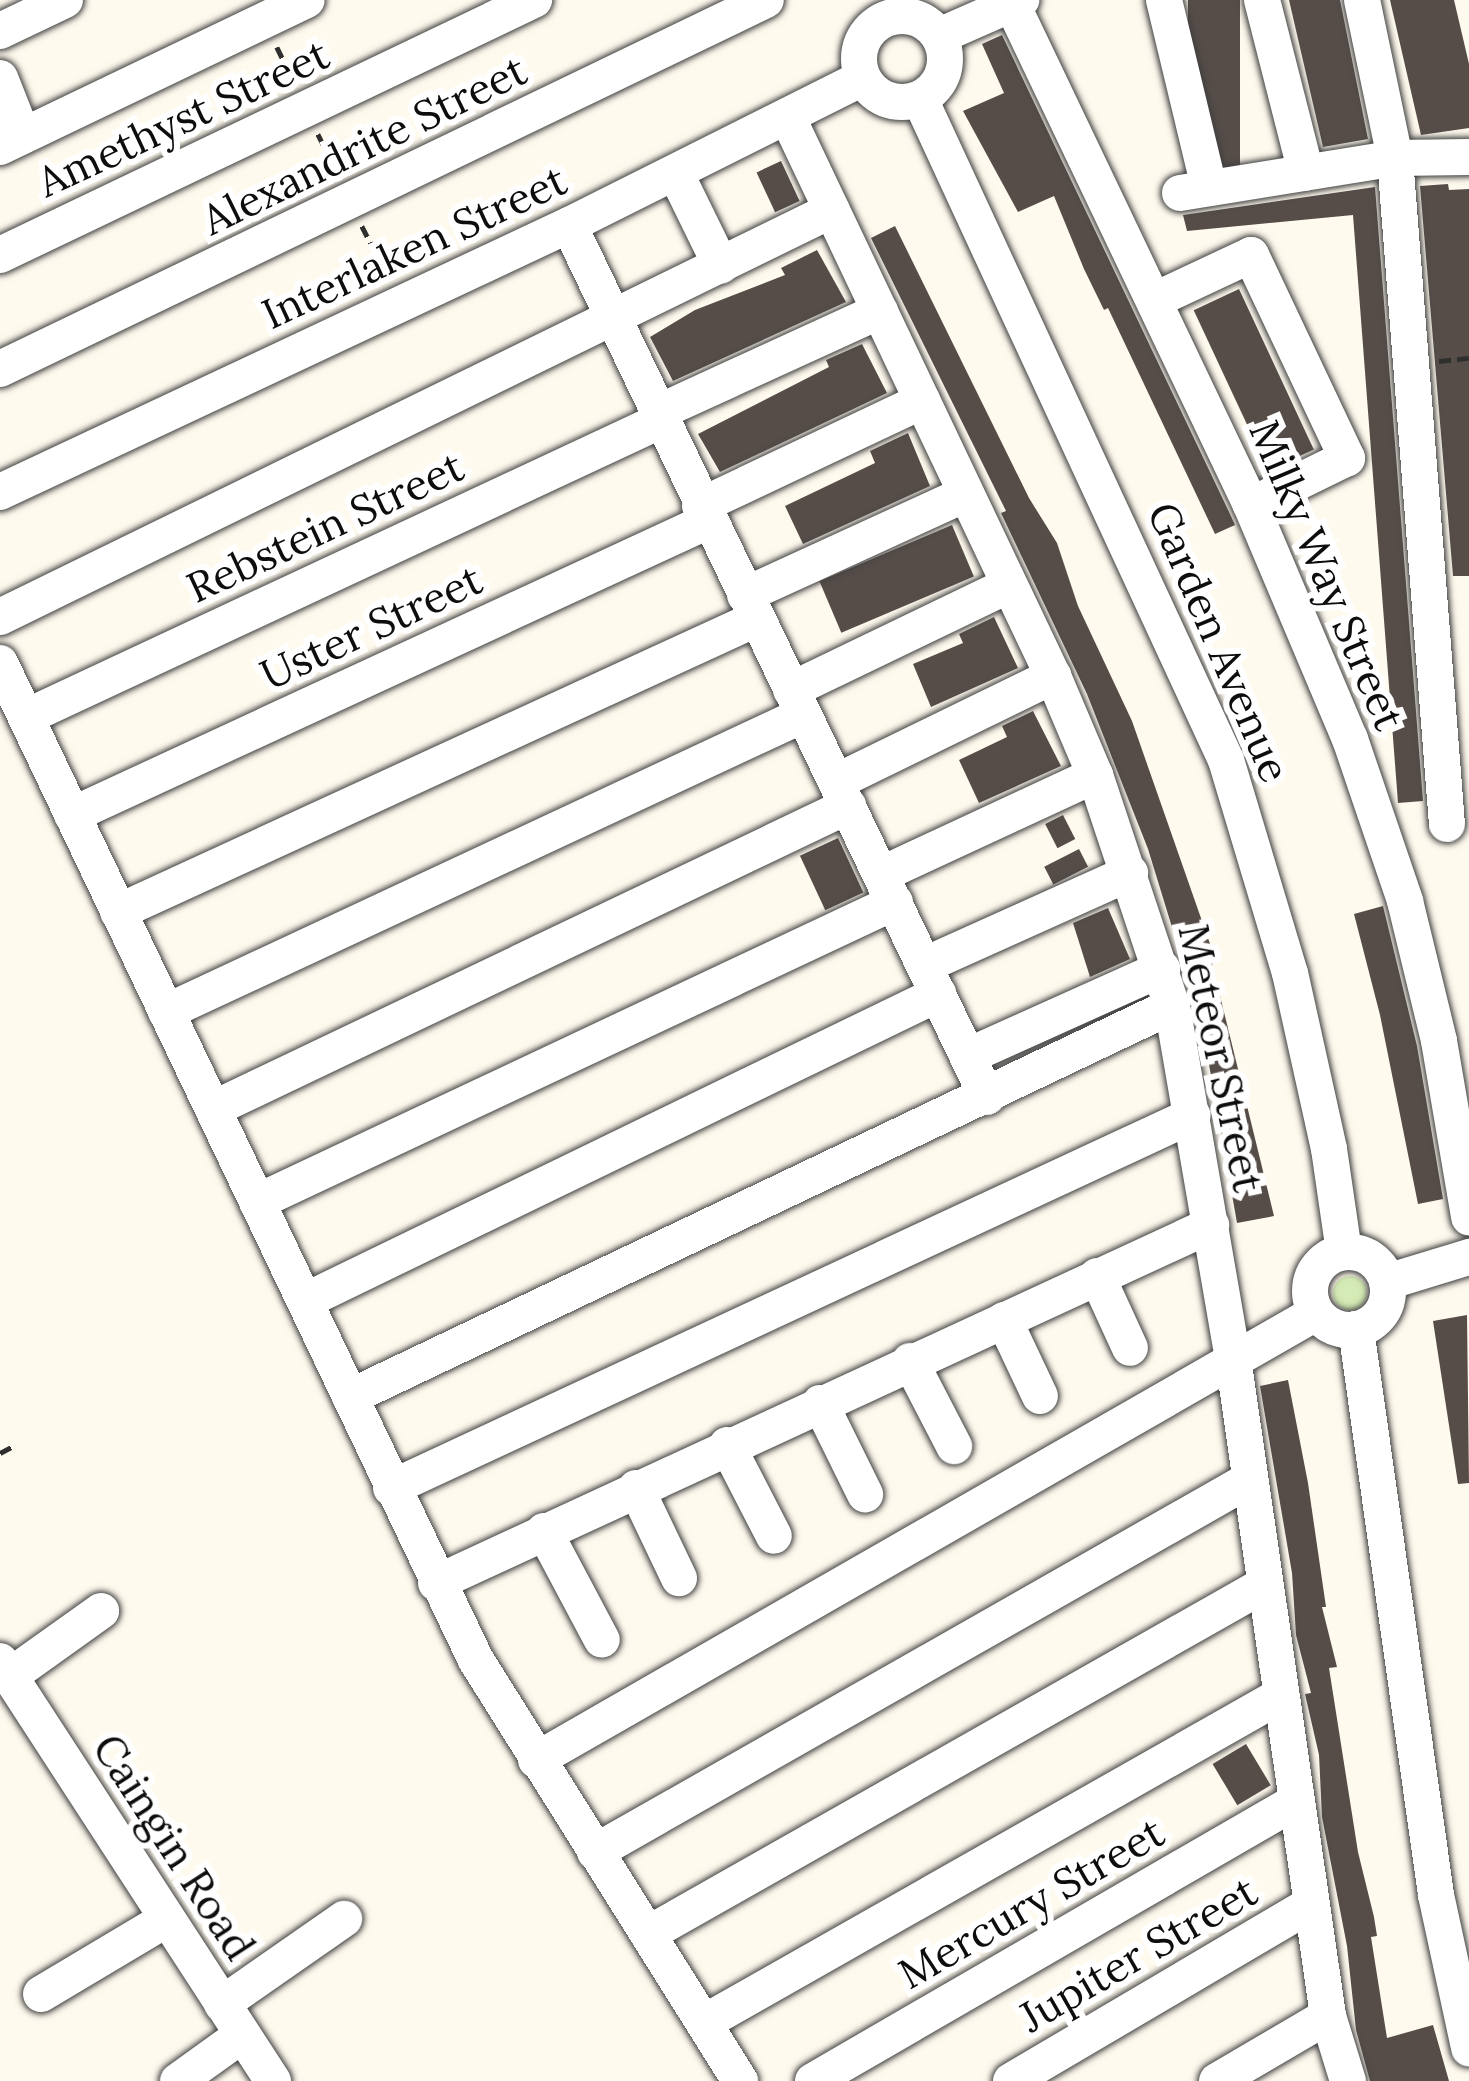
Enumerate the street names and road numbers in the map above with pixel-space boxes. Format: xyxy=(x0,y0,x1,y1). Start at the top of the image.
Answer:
street label: Amethyst Street xyxy=(29,29,337,207)
street label: Alexandrite Street xyxy=(194,45,534,245)
street label: Interlaken Street xyxy=(254,155,574,339)
street label: Milky Way Street xyxy=(1239,413,1415,737)
street label: Rebstein Street xyxy=(179,441,471,613)
street label: Garden Avenue xyxy=(1137,495,1301,789)
street label: Uster Street xyxy=(252,554,490,700)
street label: Meteor Street xyxy=(1168,920,1274,1196)
street label: Caingin Road xyxy=(83,1725,265,1969)
street label: Mercury Street xyxy=(890,1807,1172,1999)
street label: Jupiter Street xyxy=(1010,1866,1266,2042)

